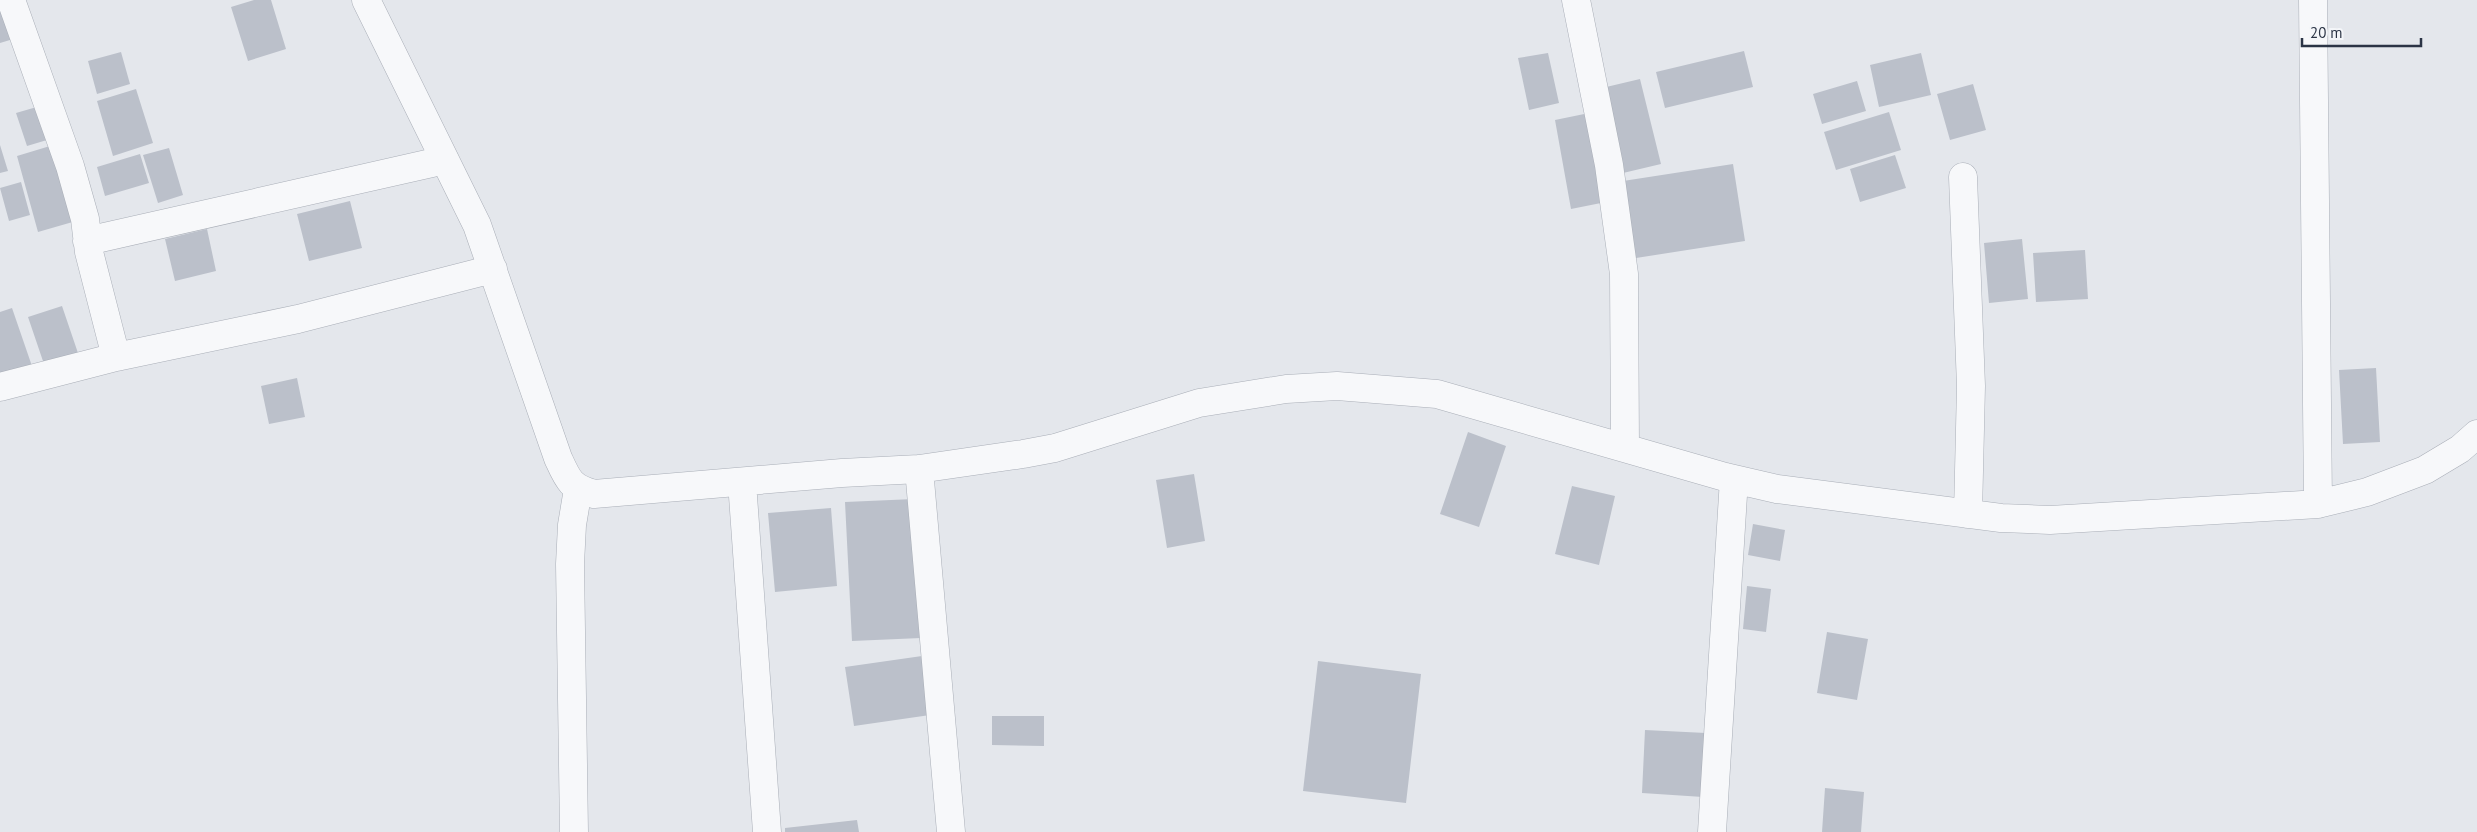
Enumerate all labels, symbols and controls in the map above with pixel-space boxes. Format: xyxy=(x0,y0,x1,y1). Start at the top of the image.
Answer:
scale bar xyxy=(2302,15,2421,47)
text: 20 m xyxy=(2310,23,2343,42)

